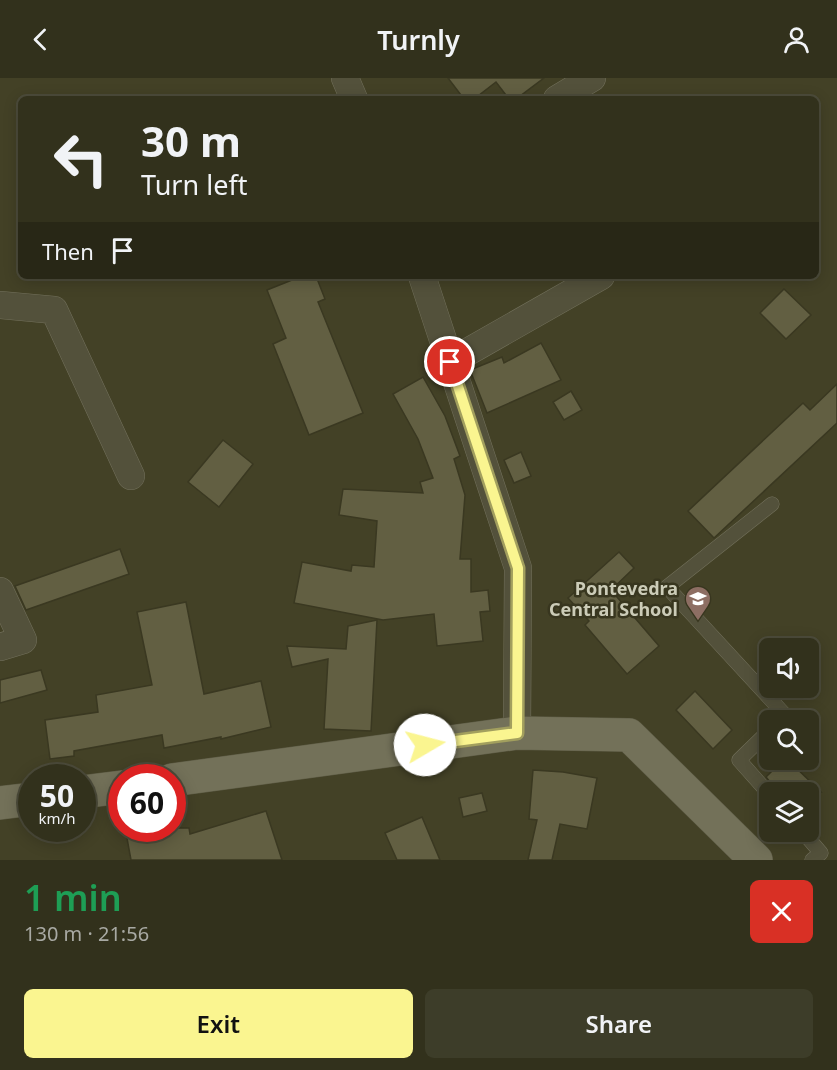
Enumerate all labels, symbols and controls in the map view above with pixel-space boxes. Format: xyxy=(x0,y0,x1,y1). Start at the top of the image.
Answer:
text: Turnly xyxy=(377,21,460,58)
icon: back xyxy=(24,23,57,56)
icon: person xyxy=(780,23,813,56)
text: 30 m xyxy=(141,112,241,169)
icon: left xyxy=(42,120,120,198)
text: Turn left xyxy=(141,166,247,203)
icon: arrive xyxy=(106,234,139,267)
text: Then xyxy=(42,236,94,266)
pin xyxy=(424,336,475,387)
icon: arrive xyxy=(433,345,466,378)
place label: Pontevedra Central School xyxy=(549,576,678,621)
school or university icon: Pontevedra Central School xyxy=(683,584,713,622)
map controls xyxy=(759,638,819,842)
button: sound xyxy=(759,638,819,698)
button: search xyxy=(759,710,819,770)
position arrow xyxy=(393,713,457,777)
speed limit sign: 60 xyxy=(108,764,186,842)
text: 50 xyxy=(40,775,74,816)
button: layers xyxy=(759,782,819,842)
text: km/h xyxy=(39,808,75,828)
text: 1 min xyxy=(24,873,122,922)
button: close xyxy=(750,880,813,943)
text: 130 m · 21:56 xyxy=(24,920,149,947)
button: Exit xyxy=(24,989,413,1058)
button: Share xyxy=(425,989,813,1058)

